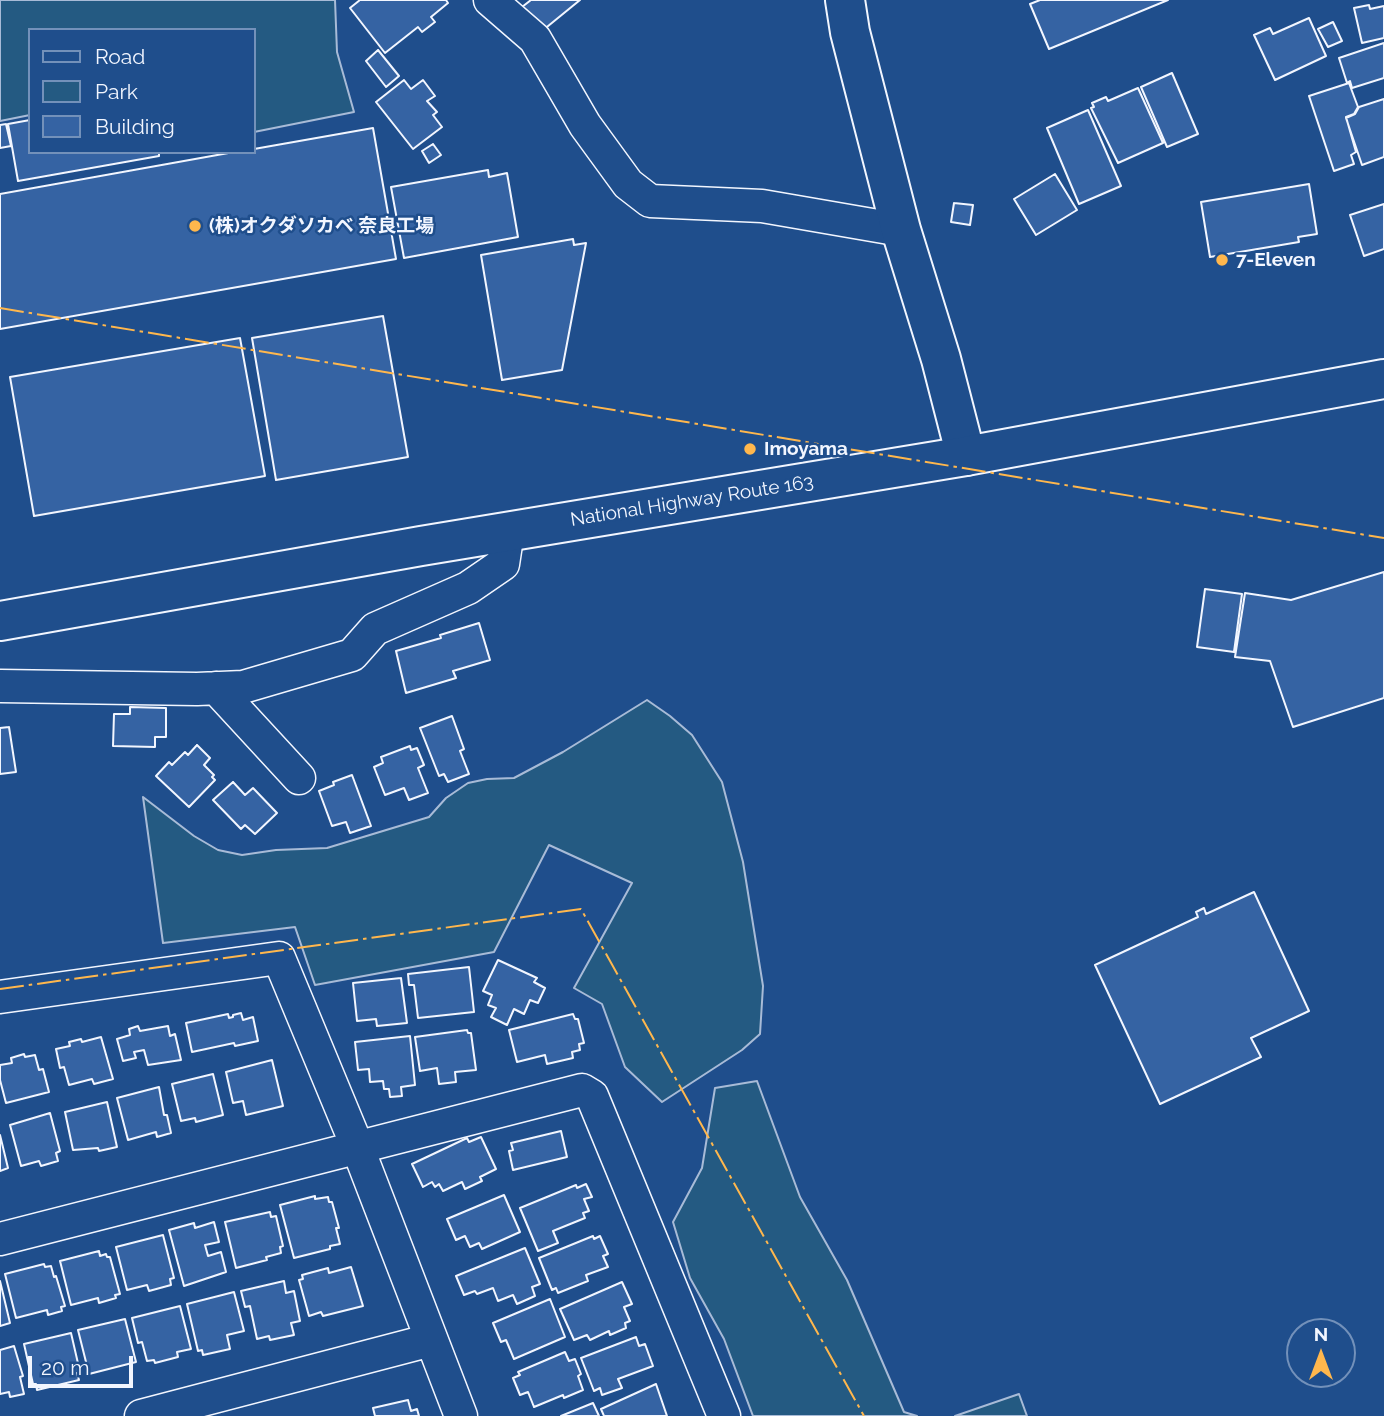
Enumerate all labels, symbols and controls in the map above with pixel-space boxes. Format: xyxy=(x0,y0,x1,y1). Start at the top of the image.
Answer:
legend xyxy=(28,28,256,154)
text: Road xyxy=(95,44,145,69)
text: Park xyxy=(95,79,138,104)
text: Building xyxy=(95,114,175,139)
place label: (株)オクダソカベ 奈良工場 xyxy=(209,215,434,237)
marker: (株)オクダソカベ 奈良工場 xyxy=(187,218,203,234)
place label: 7-Eleven xyxy=(1236,249,1316,271)
marker: 7-Eleven xyxy=(1214,252,1230,268)
place label: Imoyama xyxy=(764,438,848,460)
marker: Imoyama xyxy=(742,441,758,457)
street label: National Highway Route 163 xyxy=(569,471,815,531)
north arrow xyxy=(1286,1318,1356,1388)
text: N xyxy=(1314,1323,1328,1345)
scale bar xyxy=(32,1342,136,1386)
text: 20 m xyxy=(41,1355,89,1380)

